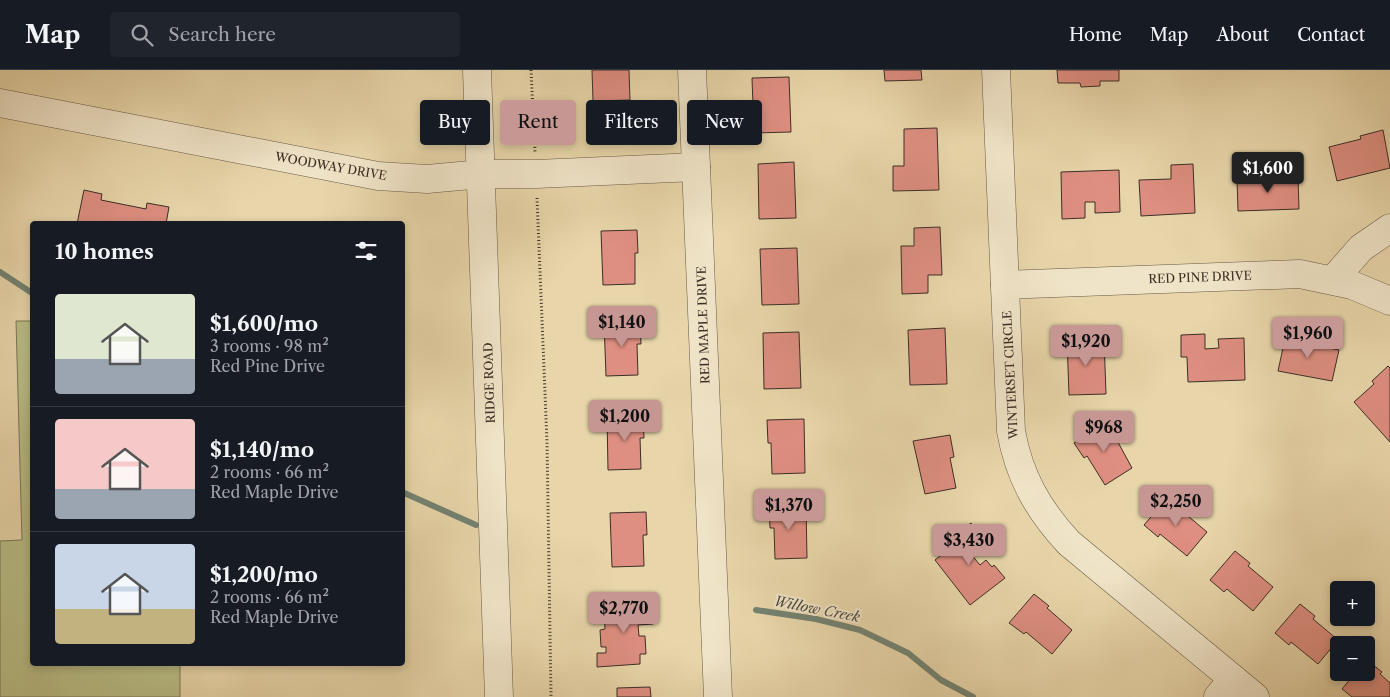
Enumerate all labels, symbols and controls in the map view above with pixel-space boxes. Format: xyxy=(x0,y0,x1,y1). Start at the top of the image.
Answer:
search box xyxy=(110,12,460,57)
text: Map xyxy=(25,20,80,49)
icon: search xyxy=(128,21,156,49)
text: Search here xyxy=(168,23,276,46)
text: Home xyxy=(1069,24,1122,46)
text: Map xyxy=(1150,24,1188,46)
text: About xyxy=(1216,24,1269,46)
text: Contact xyxy=(1297,24,1365,46)
chip: Buy xyxy=(420,100,490,145)
chip: Rent xyxy=(500,100,576,145)
chip: Filters xyxy=(586,100,677,145)
chip: New xyxy=(687,100,762,145)
street label: WOODWAY DRIVE xyxy=(273,149,388,183)
pin: $1,600 xyxy=(1227,152,1309,194)
text: $1,600 xyxy=(1243,158,1293,178)
icon: filters xyxy=(352,237,380,265)
text: 10 homes xyxy=(55,239,154,264)
street label: RED MAPLE DRIVE xyxy=(693,266,713,384)
street label: RED PINE DRIVE xyxy=(1148,268,1252,286)
pin: $1,140 xyxy=(581,306,663,348)
street label: WINTERSET CIRCLE xyxy=(999,310,1021,441)
text: $1,600/mo xyxy=(210,311,318,336)
text: $1,140 xyxy=(598,312,646,332)
icon: home xyxy=(95,314,155,374)
pin: $1,960 xyxy=(1267,316,1349,359)
text: $1,960 xyxy=(1283,323,1333,343)
pin: $1,920 xyxy=(1045,324,1127,367)
text: $1,920 xyxy=(1061,331,1111,351)
text: 3 rooms · 98 m² xyxy=(210,336,329,356)
street label: RIDGE ROAD xyxy=(480,342,498,424)
text: Red Pine Drive xyxy=(210,356,325,376)
pin: $1,200 xyxy=(584,400,666,442)
text: $1,200 xyxy=(600,406,650,426)
pin: $968 xyxy=(1074,410,1134,453)
text: $968 xyxy=(1085,417,1123,437)
text: $1,140/mo xyxy=(210,437,314,462)
icon: home xyxy=(95,439,155,499)
text: 2 rooms · 66 m² xyxy=(210,462,329,482)
text: Red Maple Drive xyxy=(210,482,338,502)
pin: $2,250 xyxy=(1135,484,1217,527)
pin: $1,370 xyxy=(748,488,830,531)
text: $2,250 xyxy=(1150,491,1202,511)
text: $1,370 xyxy=(765,495,813,515)
pin: $3,430 xyxy=(928,524,1010,566)
text: $3,430 xyxy=(943,530,995,550)
text: $1,200/mo xyxy=(210,562,318,587)
icon: home xyxy=(95,564,155,624)
map controls xyxy=(1330,581,1375,681)
button: + xyxy=(1330,581,1375,626)
text: 2 rooms · 66 m² xyxy=(210,587,329,607)
pin: $2,770 xyxy=(583,592,665,634)
water label: Willow Creek xyxy=(772,592,862,626)
text: $2,770 xyxy=(599,598,649,618)
text: Red Maple Drive xyxy=(210,607,338,627)
button: − xyxy=(1330,636,1375,681)

